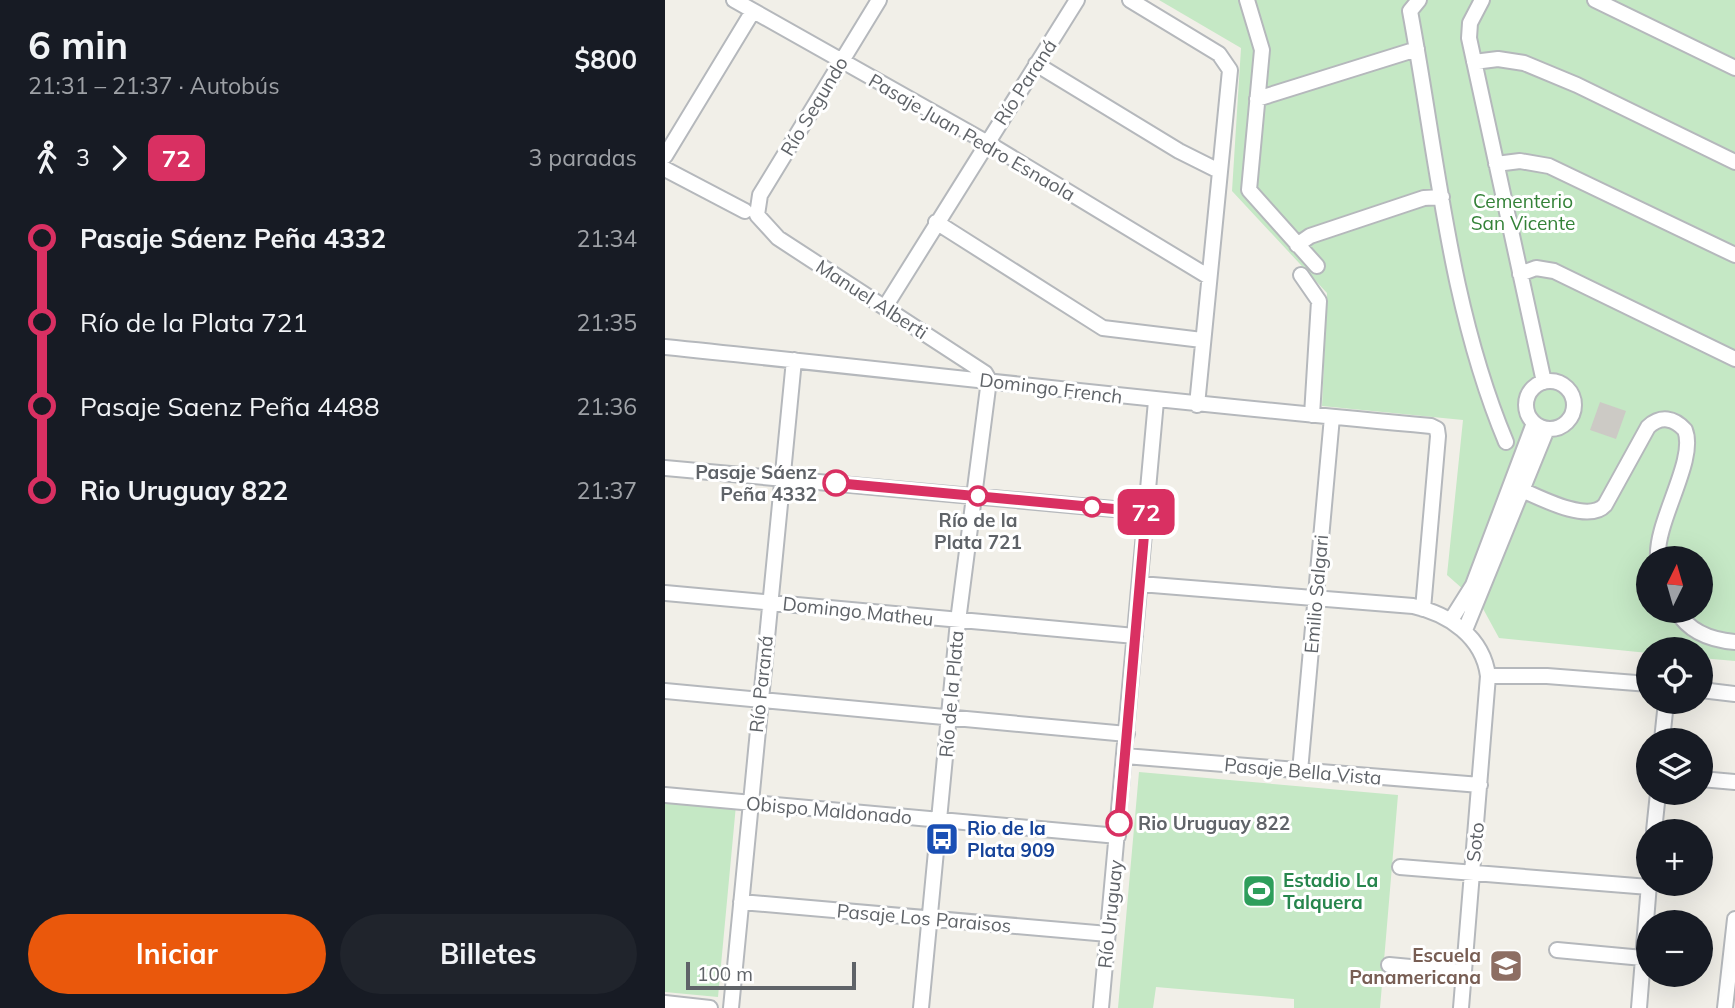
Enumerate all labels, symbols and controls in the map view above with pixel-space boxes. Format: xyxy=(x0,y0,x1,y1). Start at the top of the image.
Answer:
text: 6 min xyxy=(28,21,128,69)
street label: Río Paraná xyxy=(988,35,1062,129)
text: $800 xyxy=(575,43,637,76)
street label: Río Segundo xyxy=(775,52,853,160)
street label: Pasaje Juan Pedro Esnaola xyxy=(864,68,1080,206)
text: 21:31 – 21:37 · Autobús xyxy=(28,71,280,100)
icon: walk xyxy=(28,139,66,177)
icon: forward xyxy=(100,139,138,177)
text: 3 xyxy=(76,143,90,172)
text: 72 xyxy=(162,143,191,173)
text: 3 paradas xyxy=(529,143,637,172)
park label: Cementerio San Vicente xyxy=(1471,189,1575,235)
text: Pasaje Sáenz Peña 4332 xyxy=(80,222,386,255)
text: 21:34 xyxy=(577,224,637,253)
street label: Manuel Alberti xyxy=(812,254,932,344)
text: Río de la Plata 721 xyxy=(80,306,308,339)
text: 21:35 xyxy=(577,308,637,337)
street label: Domingo French xyxy=(978,367,1124,409)
text: Pasaje Saenz Peña 4488 xyxy=(80,390,379,423)
text: 21:36 xyxy=(577,392,637,421)
place label: Pasaje Sáenz Peña 4332 xyxy=(695,460,817,506)
marker: Pasaje Sáenz Peña 4332 xyxy=(823,470,849,496)
text: Rio Uruguay 822 xyxy=(80,474,288,507)
text: 21:37 xyxy=(577,476,637,505)
marker: Río de la Plata 721 xyxy=(968,486,988,506)
line badge: 72 xyxy=(1114,489,1177,535)
unlabelled marker xyxy=(1082,497,1102,517)
text: 72 xyxy=(1132,497,1160,527)
place label: Río de la Plata 721 xyxy=(934,508,1022,554)
street label: Emilio Salgari xyxy=(1299,534,1333,654)
north arrow xyxy=(1636,546,1713,623)
map controls xyxy=(1636,546,1713,987)
street label: Domingo Matheu xyxy=(781,591,935,631)
street label: Río de la Plata xyxy=(933,629,969,759)
street label: Río Paraná xyxy=(744,634,778,734)
button: locate xyxy=(1636,637,1713,714)
button: layers xyxy=(1636,728,1713,805)
street label: Pasaje Bella Vista xyxy=(1223,752,1383,790)
street label: Obispo Maldonado xyxy=(745,791,913,829)
marker: Rio Uruguay 822 xyxy=(1106,810,1132,836)
place label: Rio Uruguay 822 xyxy=(1138,811,1290,835)
place label: Rio de la Plata 909 xyxy=(967,816,1055,862)
button: + xyxy=(1636,819,1713,896)
bus stop icon: Rio de la Plata 909 xyxy=(923,820,961,858)
street label: Soto xyxy=(1461,821,1489,863)
street label: Río Uruguay xyxy=(1092,859,1128,969)
place label: Estadio La Talquera xyxy=(1283,868,1378,914)
sports icon: Estadio La Talquera xyxy=(1240,872,1278,910)
street label: Pasaje Los Paraisos xyxy=(836,898,1012,938)
button: − xyxy=(1636,910,1713,987)
button: Iniciar xyxy=(28,914,326,994)
button: Billetes xyxy=(340,914,637,994)
place label: Escuela Panamericana xyxy=(1349,943,1481,989)
school or university icon: Escuela Panamericana xyxy=(1487,947,1525,985)
scale bar xyxy=(686,959,856,991)
text: 100 m xyxy=(697,962,753,986)

